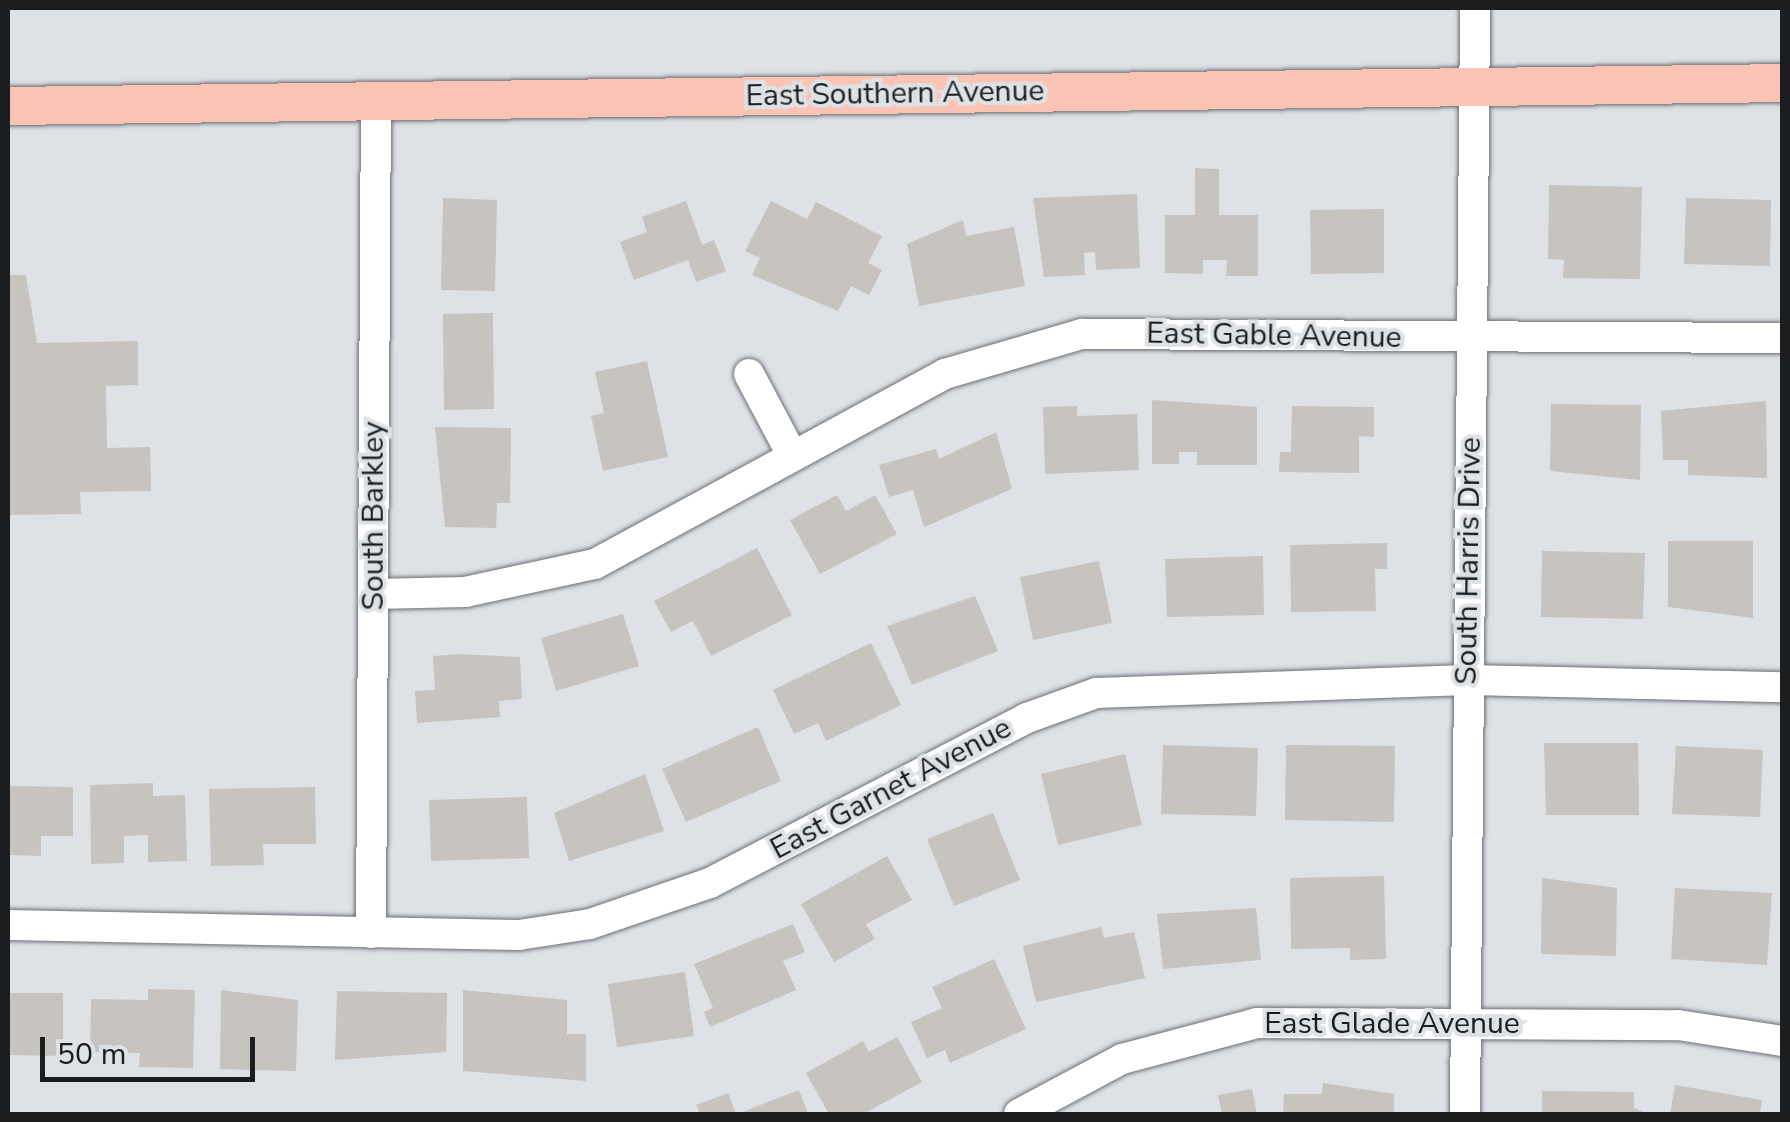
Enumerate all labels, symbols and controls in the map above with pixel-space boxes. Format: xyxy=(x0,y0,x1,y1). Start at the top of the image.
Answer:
street label: East Southern Avenue xyxy=(745,73,1045,115)
street label: East Gable Avenue xyxy=(1146,316,1402,356)
street label: South Barkley xyxy=(356,421,392,611)
street label: South Harris Drive xyxy=(1449,437,1489,685)
street label: East Garnet Avenue xyxy=(765,710,1017,868)
street label: East Glade Avenue xyxy=(1264,1006,1520,1042)
scale bar xyxy=(45,1017,260,1079)
text: 50 m xyxy=(57,1034,126,1075)

